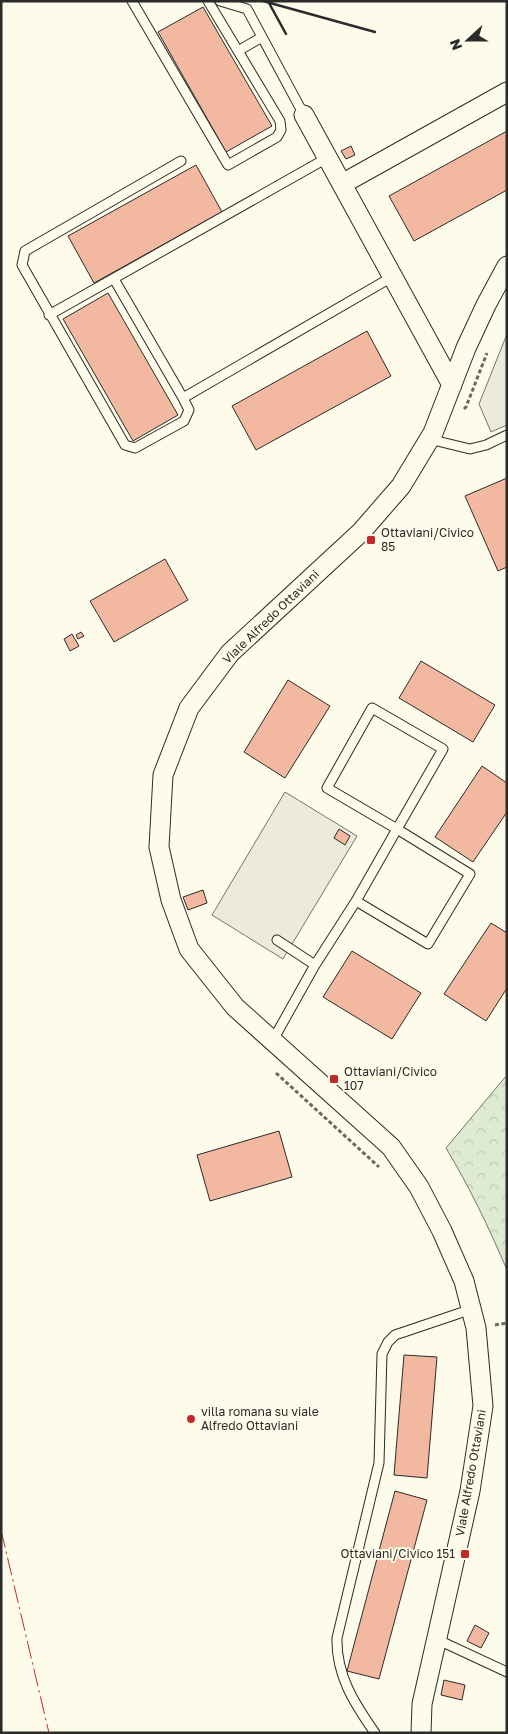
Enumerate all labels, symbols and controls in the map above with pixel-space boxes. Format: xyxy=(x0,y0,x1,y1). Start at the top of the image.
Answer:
north arrow xyxy=(443,15,493,65)
text: N xyxy=(446,37,465,53)
place label: Ottaviani/Civico 85 xyxy=(381,525,474,554)
marker: Ottaviani/Civico 85 xyxy=(365,534,377,546)
street label: Viale Alfredo Ottaviani xyxy=(219,567,322,667)
place label: Ottaviani/Civico 107 xyxy=(344,1064,437,1093)
marker: Ottaviani/Civico 107 xyxy=(328,1073,340,1085)
place label: villa romana su viale Alfredo Ottaviani xyxy=(201,1404,319,1433)
street label: Viale Alfredo Ottaviani xyxy=(452,1408,489,1538)
marker: villa romana su viale Alfredo Ottaviani xyxy=(185,1413,197,1425)
place label: Ottaviani/Civico 151 xyxy=(340,1546,455,1561)
marker: Ottaviani/Civico 151 xyxy=(459,1548,471,1560)

